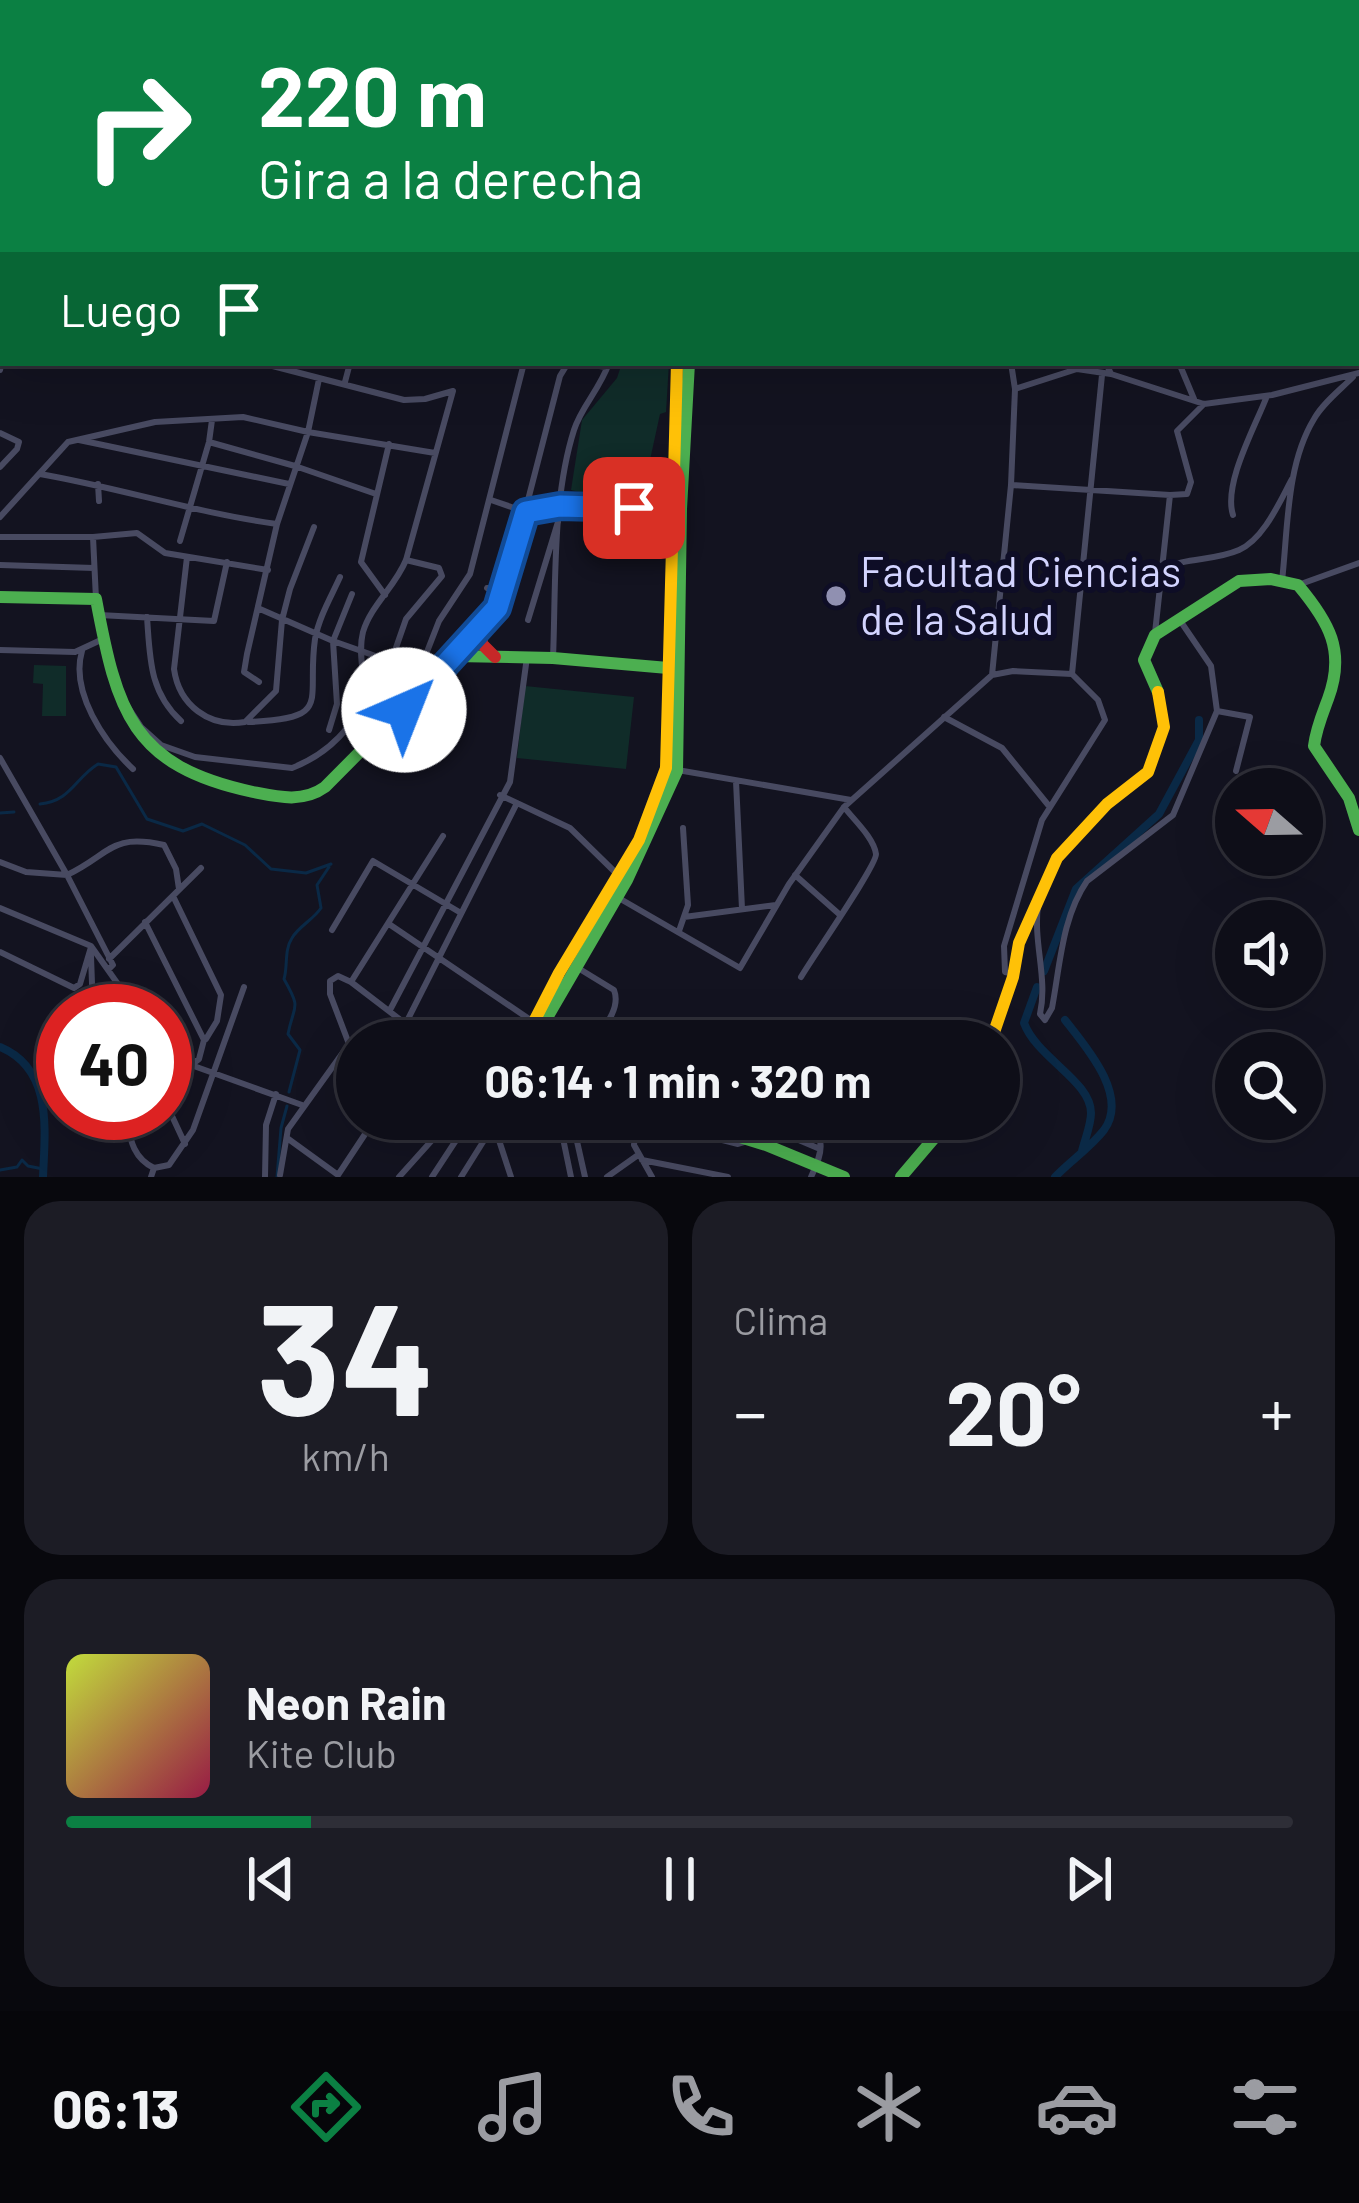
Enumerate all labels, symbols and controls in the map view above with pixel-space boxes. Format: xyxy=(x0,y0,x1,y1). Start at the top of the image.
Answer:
text: 220 m xyxy=(258,43,487,144)
icon: right xyxy=(60,48,216,204)
text: Gira a la derecha xyxy=(258,145,643,210)
icon: arrive xyxy=(206,276,272,342)
text: Luego xyxy=(60,282,182,336)
pin xyxy=(583,457,685,559)
icon: arrive xyxy=(601,475,667,541)
place label: Facultad Ciencias de la Salud xyxy=(860,545,1181,643)
marker: Facultad Ciencias de la Salud xyxy=(823,583,849,609)
position arrow xyxy=(341,647,467,773)
north arrow xyxy=(1215,768,1323,876)
map controls xyxy=(1215,768,1323,1140)
button: sound xyxy=(1215,900,1323,1008)
speed limit sign: 40 xyxy=(36,984,192,1140)
button: search xyxy=(1215,1032,1323,1140)
text: 06:14 · 1 min · 320 m xyxy=(485,1053,871,1107)
text: 34 xyxy=(256,1260,435,1447)
text: Clima xyxy=(734,1296,828,1343)
text: 20° xyxy=(945,1356,1081,1464)
text: − xyxy=(734,1371,767,1450)
text: + xyxy=(1260,1371,1293,1450)
text: km/h xyxy=(302,1432,390,1479)
text: Neon Rain xyxy=(246,1675,447,1729)
text: Kite Club xyxy=(246,1729,397,1776)
icon: previous xyxy=(238,1846,304,1912)
icon: pause xyxy=(647,1846,713,1912)
icon: next xyxy=(1056,1846,1122,1912)
icon: directions xyxy=(284,2065,368,2149)
icon: music xyxy=(471,2065,555,2149)
icon: phone xyxy=(659,2065,743,2149)
icon: climate xyxy=(847,2065,931,2149)
icon: car xyxy=(1035,2065,1119,2149)
icon: filters xyxy=(1223,2065,1307,2149)
text: 06:13 xyxy=(52,2075,180,2140)

